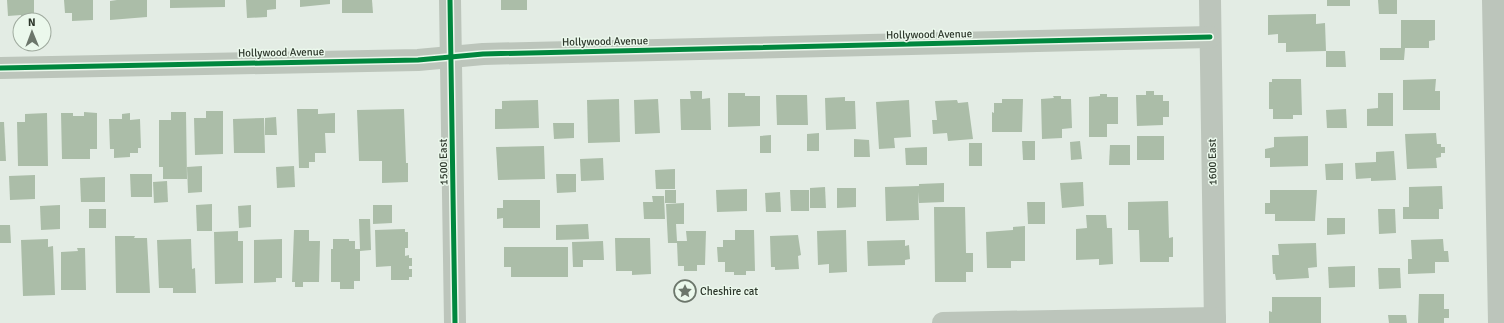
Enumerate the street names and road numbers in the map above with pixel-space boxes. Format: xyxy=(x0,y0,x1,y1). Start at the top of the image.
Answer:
street label: Hollywood Avenue xyxy=(886,27,972,42)
street label: Hollywood Avenue xyxy=(562,34,648,49)
street label: Hollywood Avenue xyxy=(238,45,324,60)
street label: 1500 East xyxy=(437,138,450,185)
street label: 1600 East xyxy=(1206,138,1219,185)

